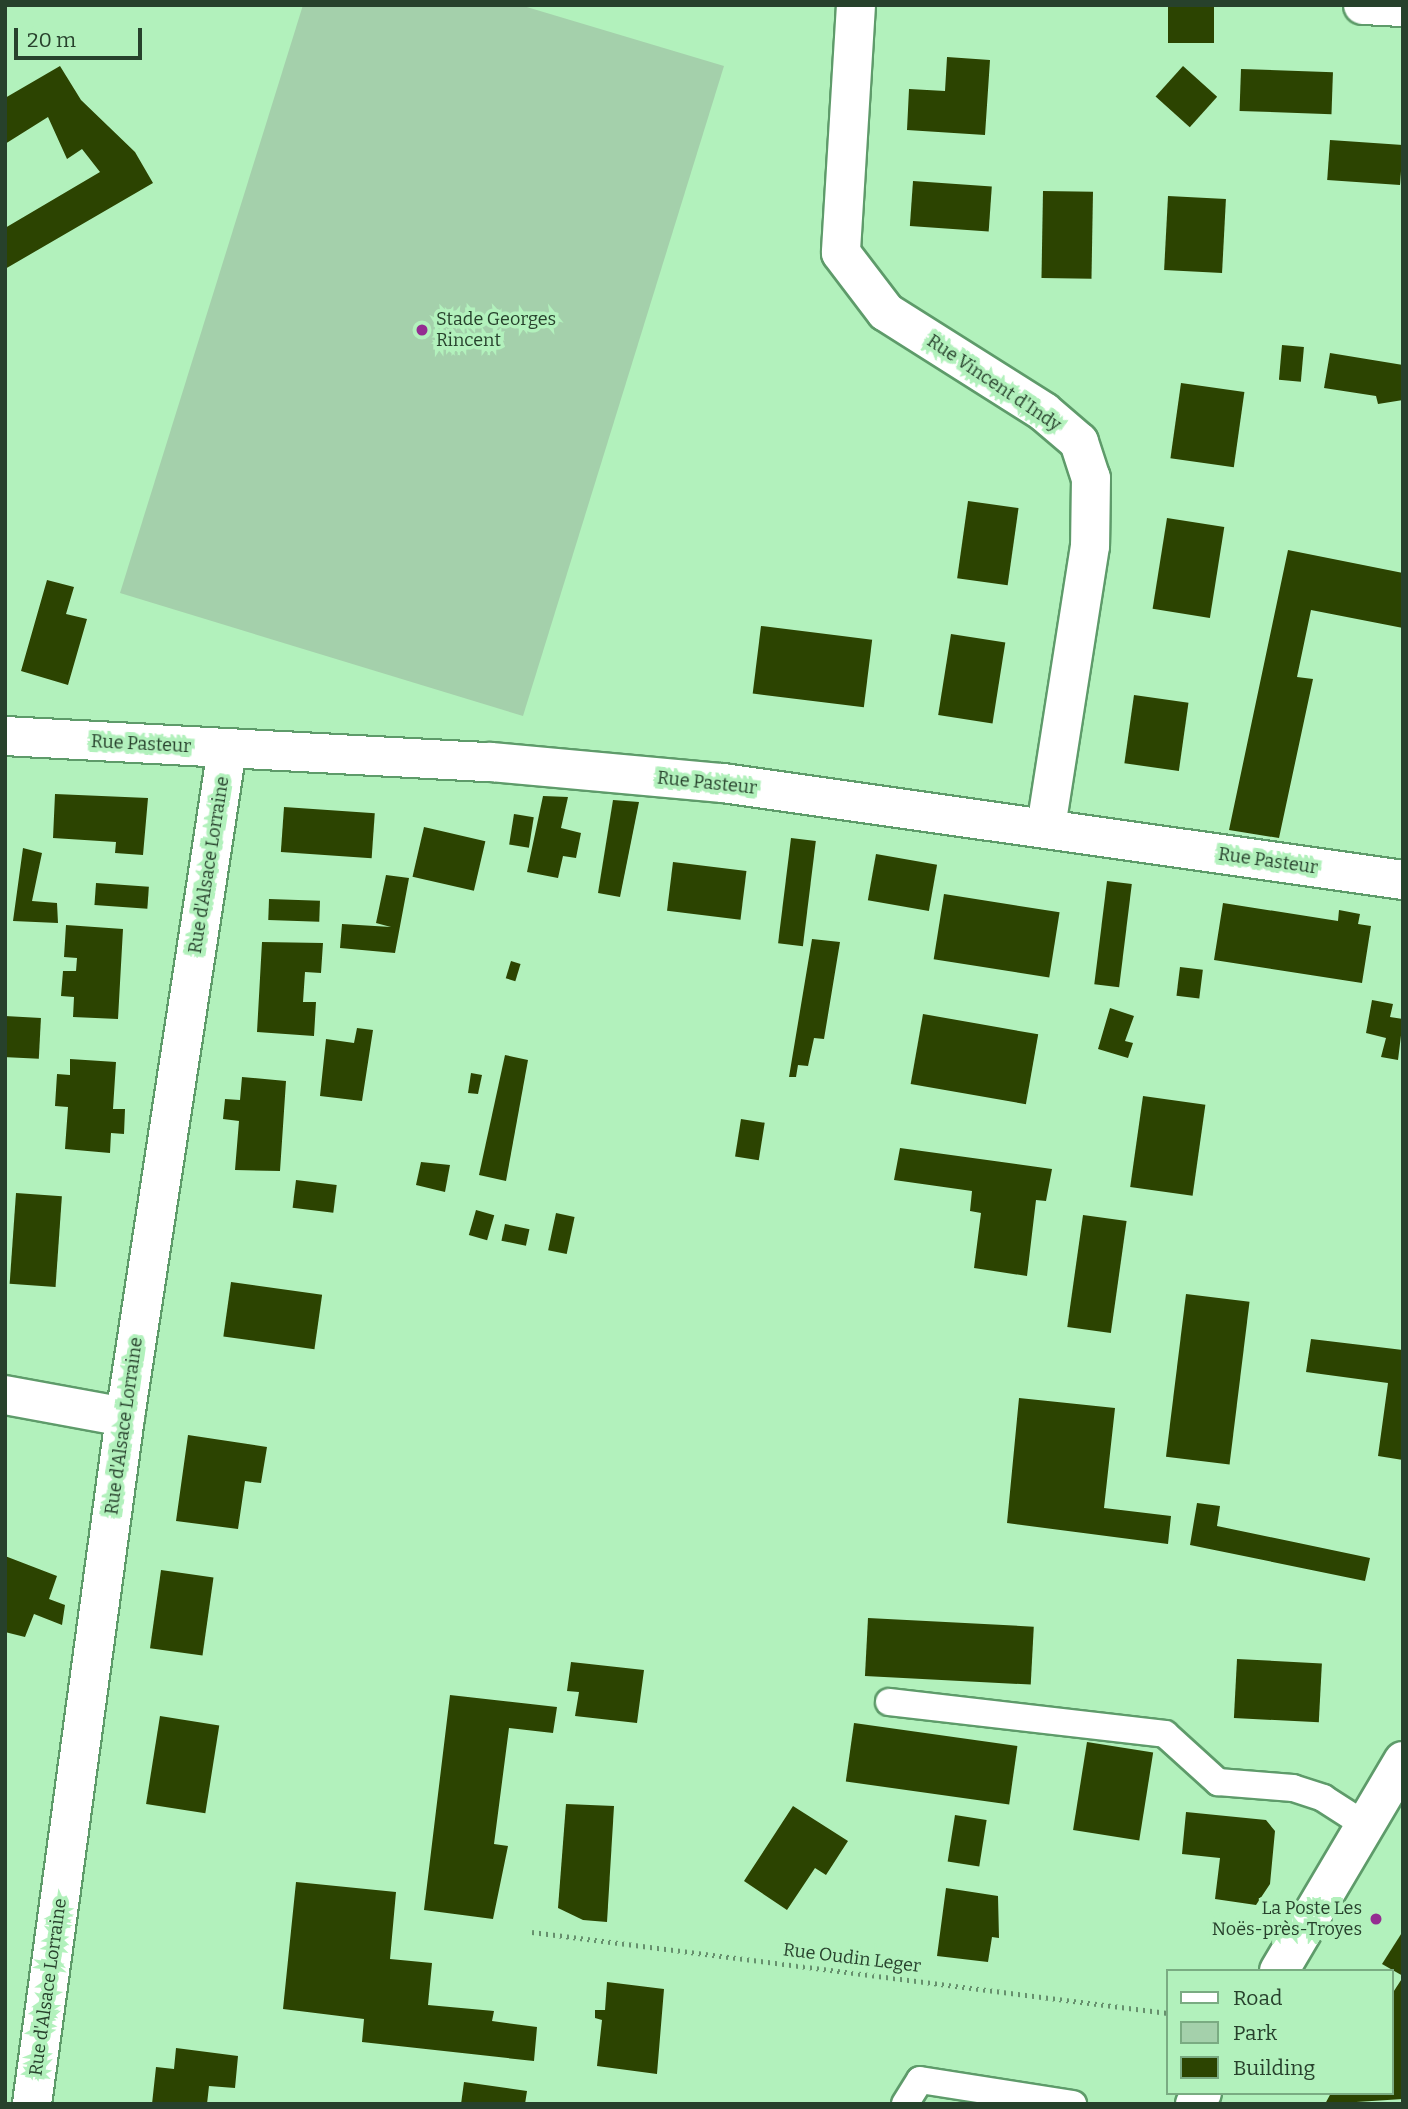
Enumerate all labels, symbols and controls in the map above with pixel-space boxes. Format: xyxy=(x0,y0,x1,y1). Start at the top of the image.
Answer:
scale bar xyxy=(18,14,145,58)
text: 20 m xyxy=(27,27,76,53)
place label: Stade Georges Rincent xyxy=(436,309,556,352)
marker: Stade Georges Rincent xyxy=(414,322,430,338)
street label: Rue Vincent d'Indy xyxy=(923,330,1065,436)
street label: Rue Pasteur xyxy=(90,731,192,757)
street label: Rue Pasteur xyxy=(656,767,758,799)
street label: Rue d'Alsace Lorraine xyxy=(184,775,234,955)
street label: Rue Pasteur xyxy=(1217,843,1319,879)
street label: Rue d'Alsace Lorraine xyxy=(101,1336,147,1516)
street label: Rue d'Alsace Lorraine xyxy=(25,1897,71,2077)
place label: La Poste Les Noës-près-Troyes xyxy=(1212,1898,1362,1940)
marker: La Poste Les Noës-près-Troyes xyxy=(1368,1911,1384,1927)
street label: Rue Oudin Leger xyxy=(782,1939,922,1977)
legend xyxy=(1166,1969,1394,2095)
text: Road xyxy=(1233,1985,1282,2011)
text: Park xyxy=(1233,2020,1277,2046)
text: Building xyxy=(1233,2055,1315,2081)

